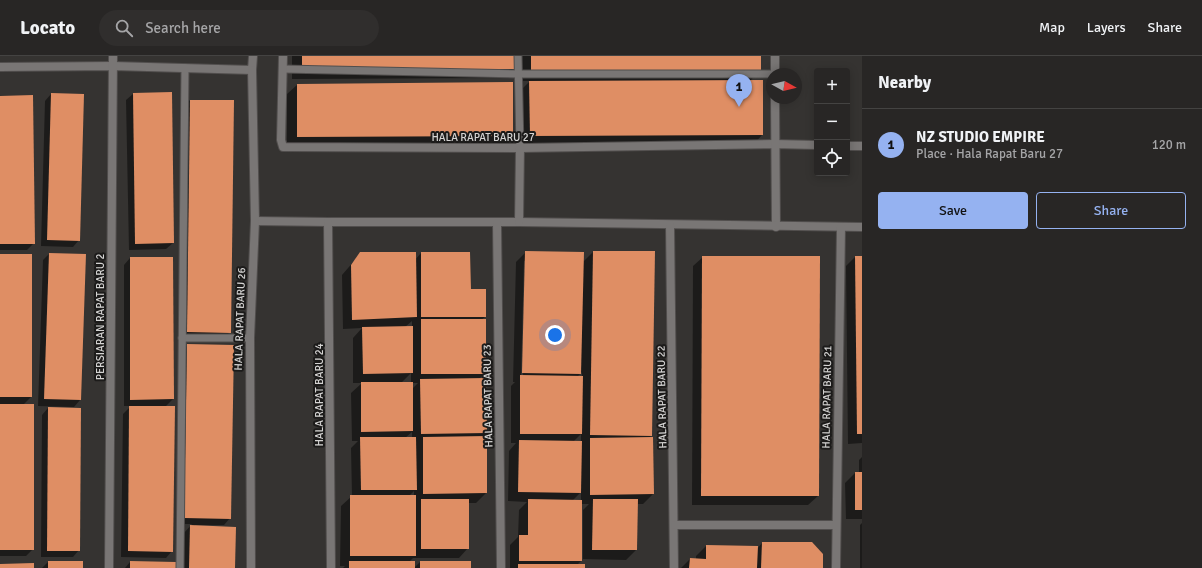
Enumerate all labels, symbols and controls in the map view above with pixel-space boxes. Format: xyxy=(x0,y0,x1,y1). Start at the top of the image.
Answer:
search box xyxy=(99,10,379,46)
text: Locato xyxy=(20,16,75,40)
icon: search xyxy=(113,17,135,39)
text: Search here xyxy=(145,19,221,37)
text: Map xyxy=(1039,19,1065,36)
text: Layers xyxy=(1087,19,1126,36)
text: Share xyxy=(1148,19,1182,36)
north arrow xyxy=(766,68,802,104)
map controls xyxy=(814,68,850,176)
button: + xyxy=(814,68,850,104)
text: Nearby xyxy=(878,72,931,93)
pin: 1 xyxy=(726,74,752,107)
button: − xyxy=(814,104,850,140)
text: NZ STUDIO EMPIRE xyxy=(916,128,1045,146)
street label: HALA RAPAT BARU 27 xyxy=(431,131,535,144)
text: 1 xyxy=(887,137,895,153)
text: 120 m xyxy=(1152,137,1186,153)
button: locate xyxy=(814,140,850,176)
text: Place · Hala Rapat Baru 27 xyxy=(916,146,1063,162)
button: Save xyxy=(878,192,1028,229)
button: Share xyxy=(1036,192,1186,229)
street label: PERSIARAN RAPAT BARU 2 xyxy=(94,254,107,380)
street label: HALA RAPAT BARU 26 xyxy=(232,267,248,371)
your location xyxy=(545,325,565,345)
street label: HALA RAPAT BARU 24 xyxy=(313,343,326,447)
street label: HALA RAPAT BARU 23 xyxy=(481,344,495,448)
street label: HALA RAPAT BARU 22 xyxy=(655,345,669,449)
street label: HALA RAPAT BARU 21 xyxy=(820,345,834,449)

